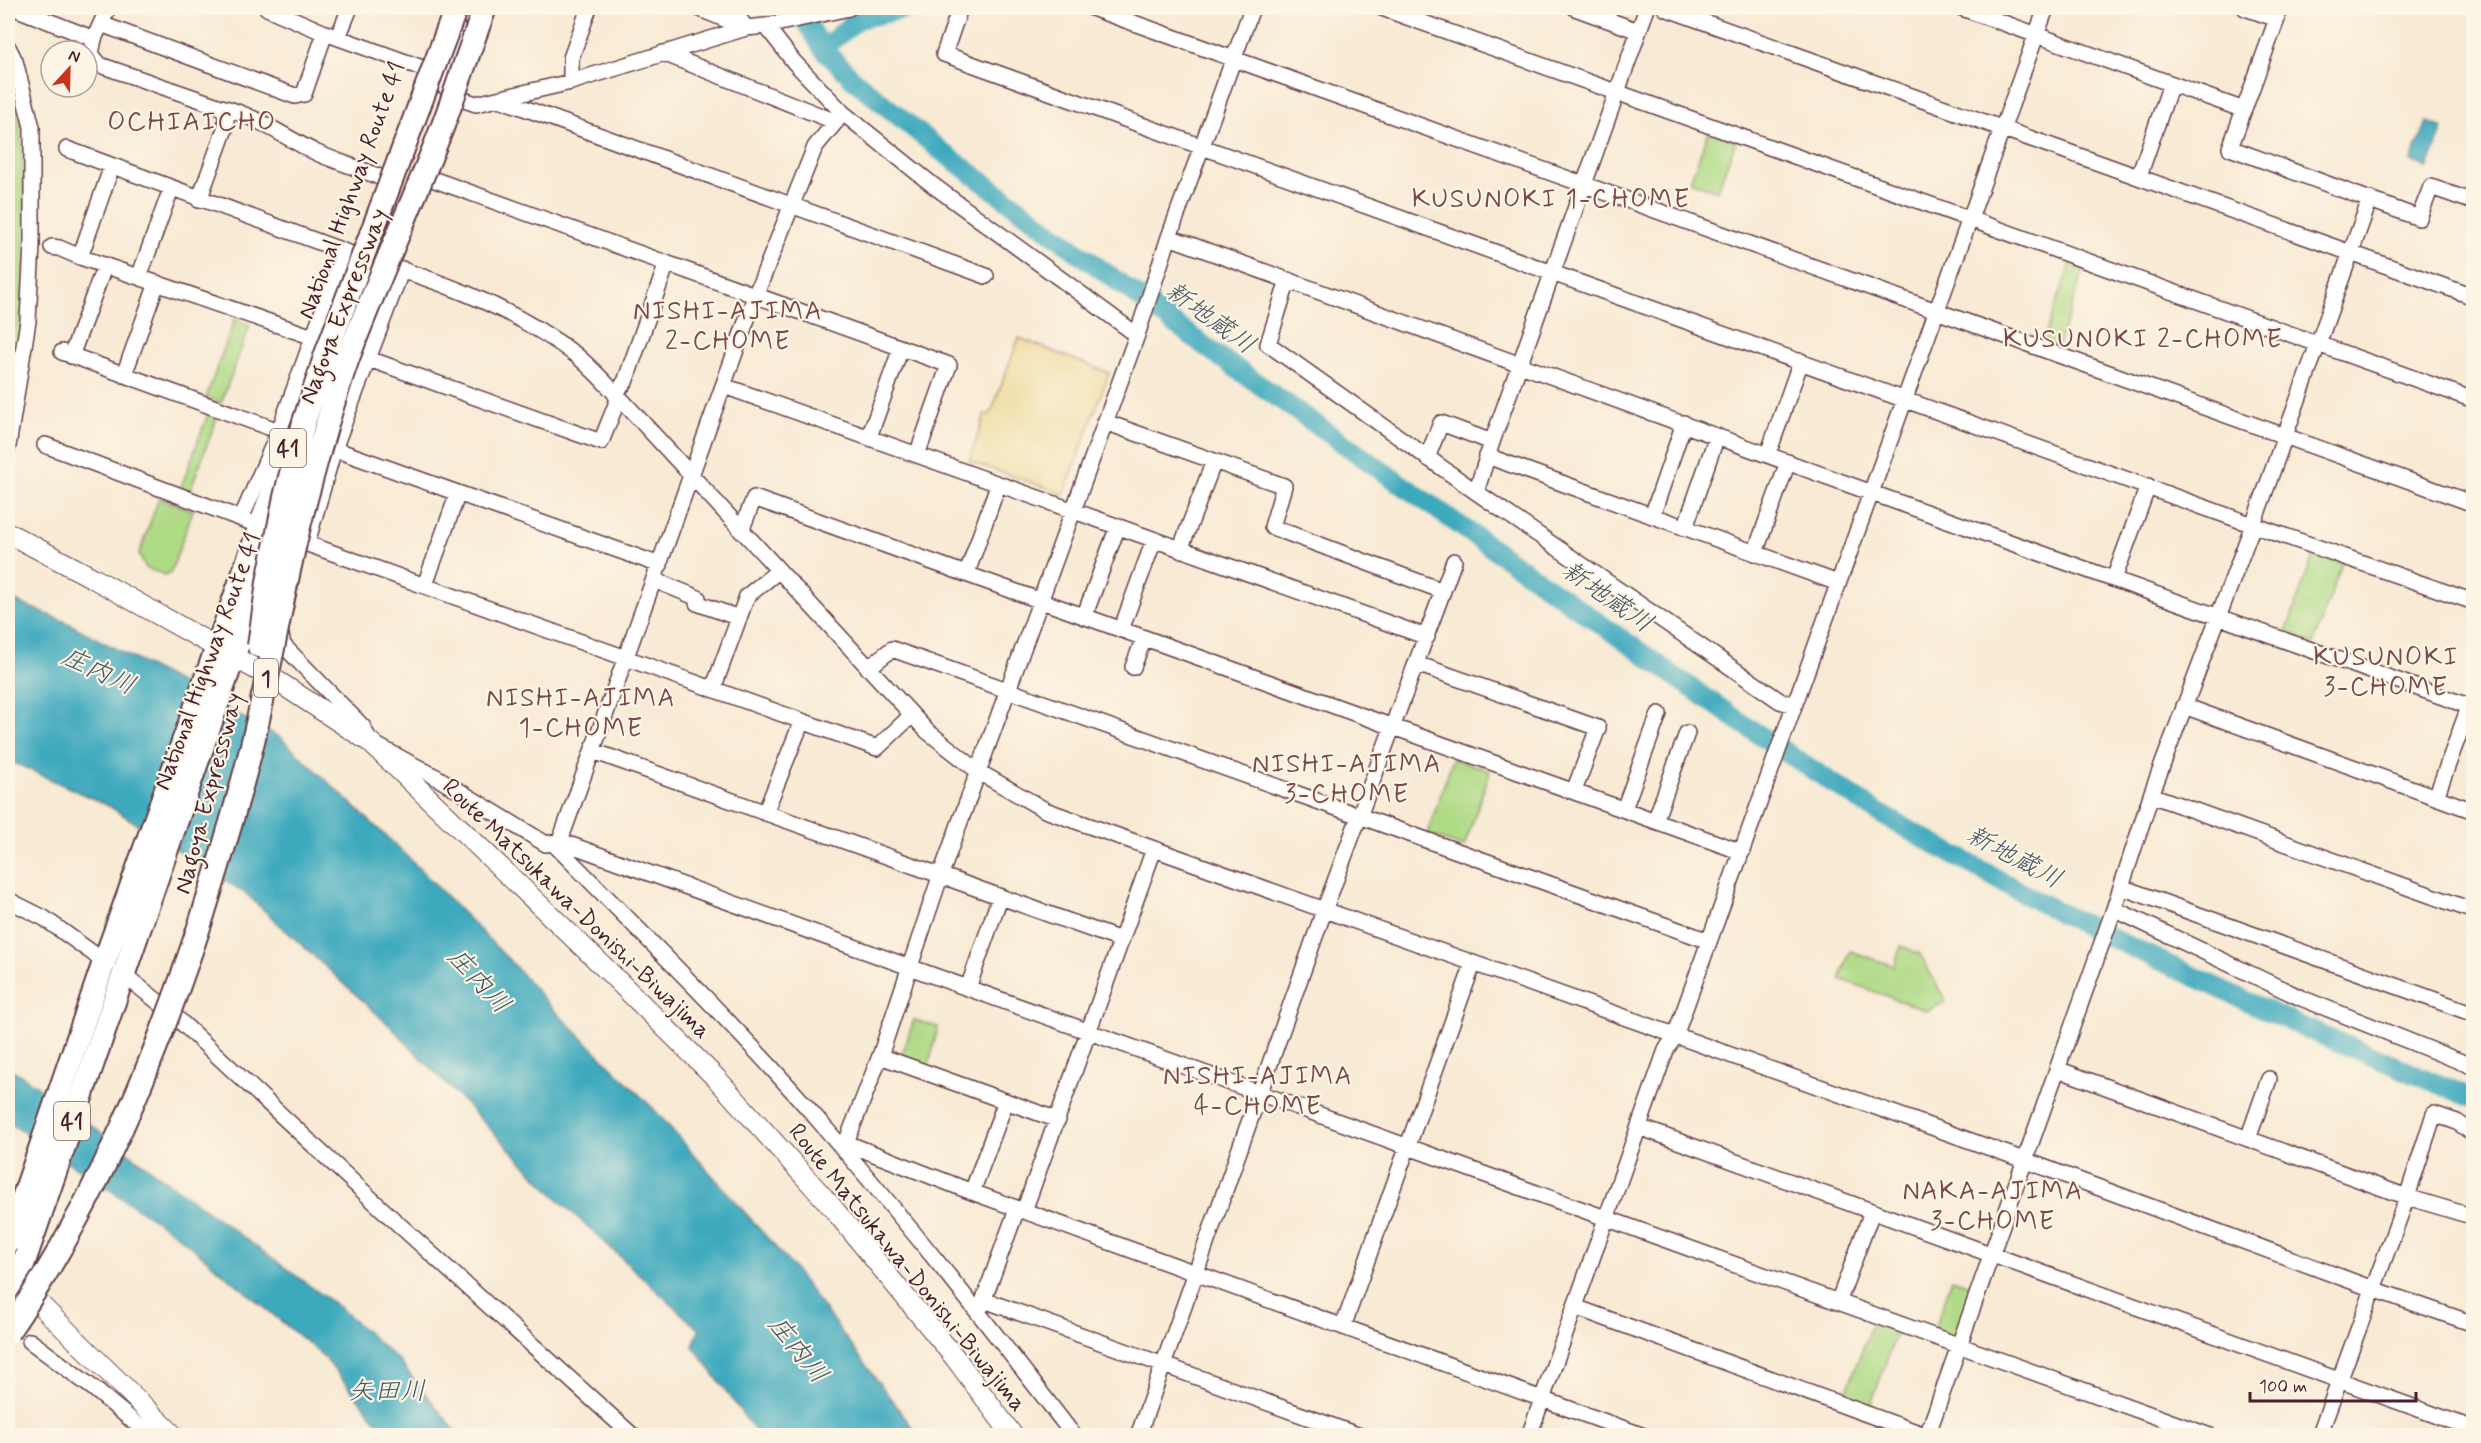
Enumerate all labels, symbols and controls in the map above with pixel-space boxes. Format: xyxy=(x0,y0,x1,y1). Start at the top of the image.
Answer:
north arrow xyxy=(39,39,99,99)
text: N xyxy=(65,45,83,68)
street label: National Highway Route 41 xyxy=(291,58,413,324)
district label: OCHIAICHO xyxy=(107,105,277,140)
district label: KUSUNOKI 1-CHOME xyxy=(1412,183,1690,217)
street label: Nagoya Expressway xyxy=(293,204,399,410)
water label: 新地蔵川 xyxy=(1158,274,1262,363)
district label: NISHI-AJIMA 2-CHOME xyxy=(633,295,823,359)
district label: KUSUNOKI 2-CHOME xyxy=(2003,323,2283,357)
road number: 41 xyxy=(270,429,306,467)
street label: National Highway Route 41 xyxy=(149,533,265,789)
water label: 新地蔵川 xyxy=(1554,554,1659,641)
water label: 庄内川 xyxy=(56,640,141,704)
district label: KUSUNOKI 3-CHOME xyxy=(2313,641,2459,705)
road number: 1 xyxy=(254,659,278,697)
district label: NISHI-AJIMA 1-CHOME xyxy=(486,682,676,746)
street label: Nagoya Expressway xyxy=(168,689,254,898)
district label: NISHI-AJIMA 3-CHOME xyxy=(1252,748,1442,812)
street label: Route Matsukawa-Donishi-Biwajima xyxy=(435,772,717,1046)
water label: 新地蔵川 xyxy=(1960,818,2068,897)
water label: 庄内川 xyxy=(440,941,518,1021)
district label: NISHI-AJIMA 4-CHOME xyxy=(1163,1060,1353,1124)
road number: 41 xyxy=(54,1102,90,1140)
street label: Route Matsukawa-Donishi-Biwajima xyxy=(781,1117,1033,1418)
district label: NAKA-AJIMA 3-CHOME xyxy=(1902,1175,2084,1239)
water label: 庄内川 xyxy=(760,1309,835,1391)
scale bar xyxy=(2250,1365,2416,1403)
water label: 矢田川 xyxy=(348,1375,426,1409)
text: 100 m xyxy=(2259,1375,2307,1399)

